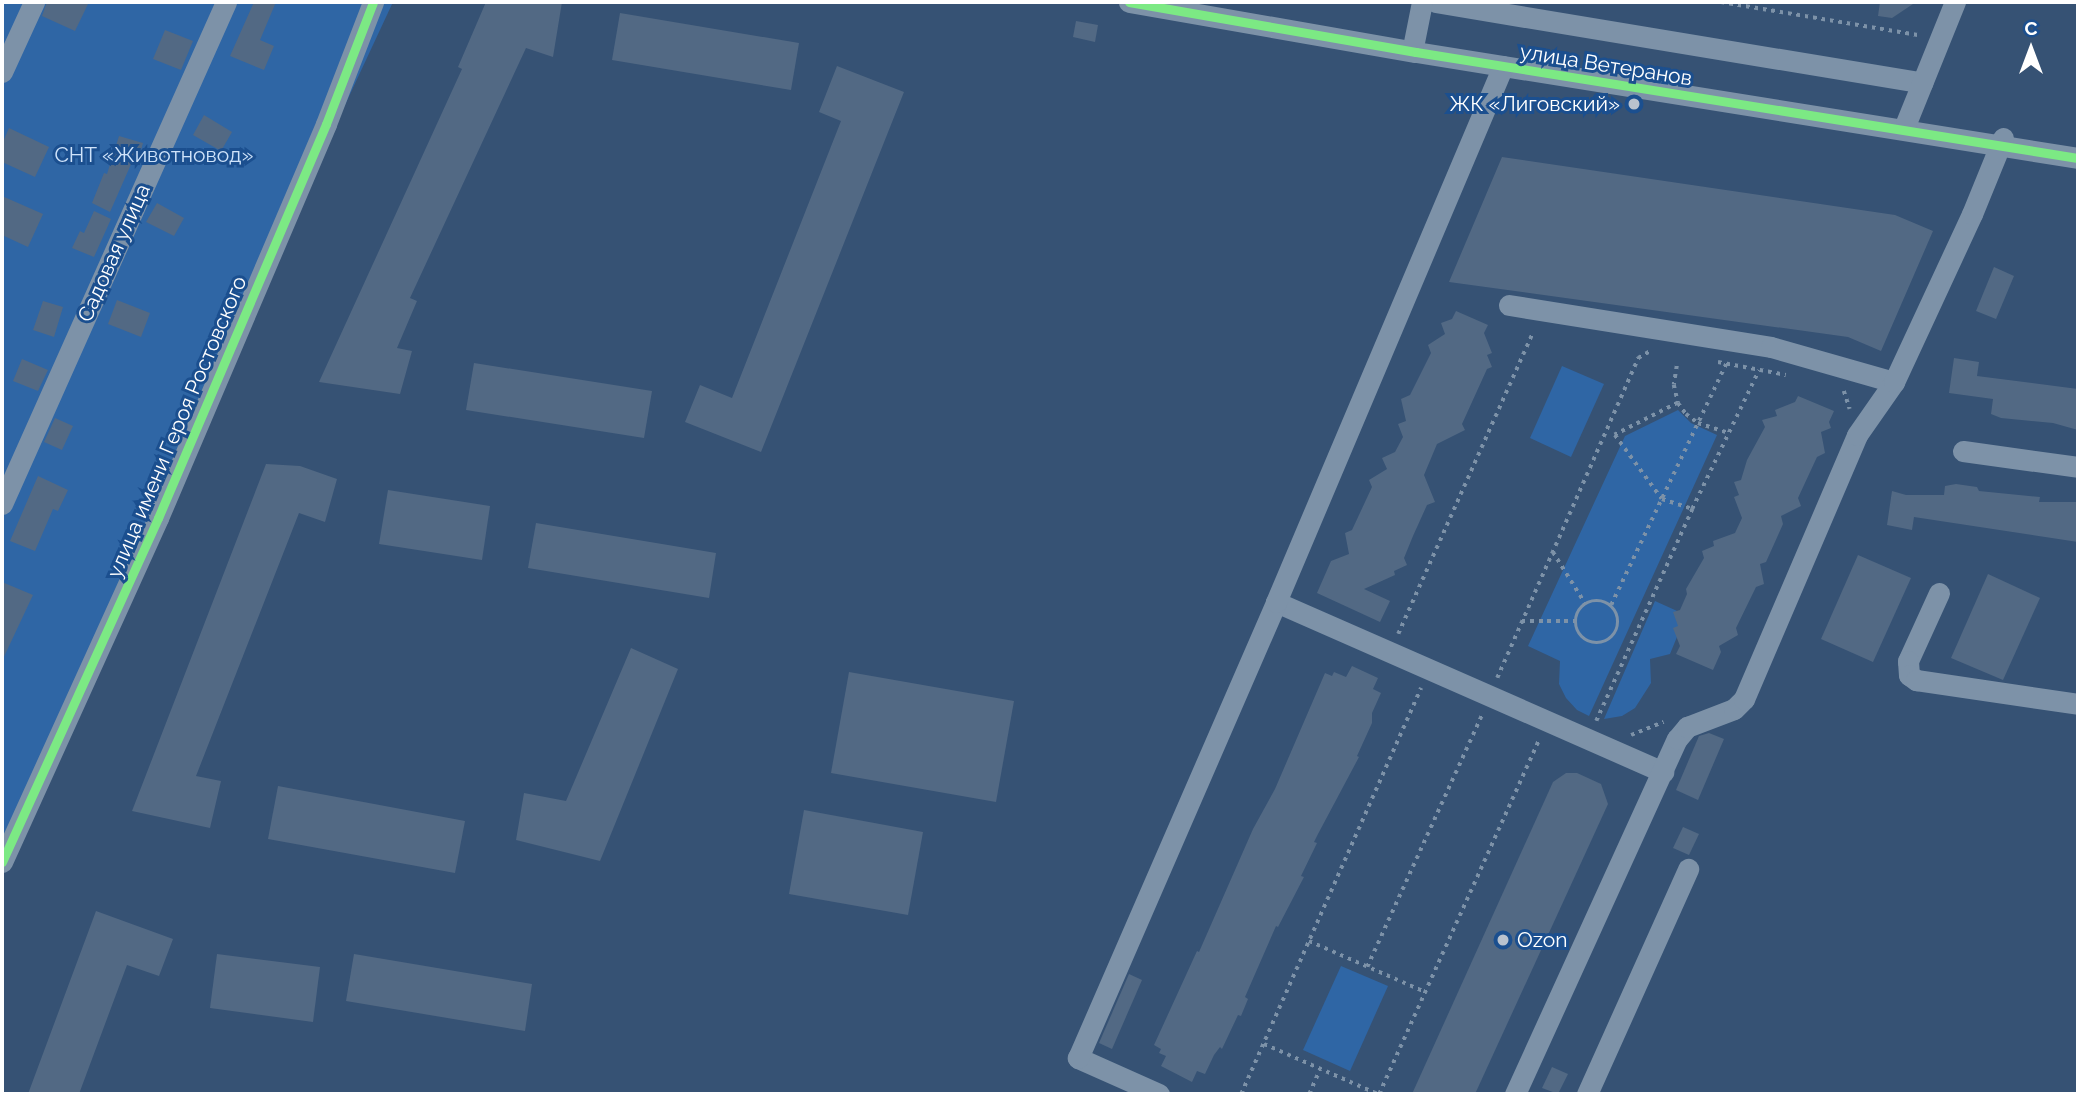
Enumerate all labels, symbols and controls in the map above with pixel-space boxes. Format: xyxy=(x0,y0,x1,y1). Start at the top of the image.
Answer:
north arrow xyxy=(1996,14,2066,84)
text: С xyxy=(2024,17,2038,39)
street label: улица Ветеранов xyxy=(1518,39,1694,91)
place label: ЖК «Лиговский» xyxy=(1449,91,1620,117)
marker: ЖК «Лиговский» xyxy=(1626,96,1642,112)
park label: СНТ «Животновод» xyxy=(54,142,254,168)
street label: Садовая улица xyxy=(72,180,156,326)
street label: улица имени Героя Ростовского xyxy=(102,272,252,582)
place label: Ozon xyxy=(1517,927,1568,953)
marker: Ozon xyxy=(1495,932,1511,948)

